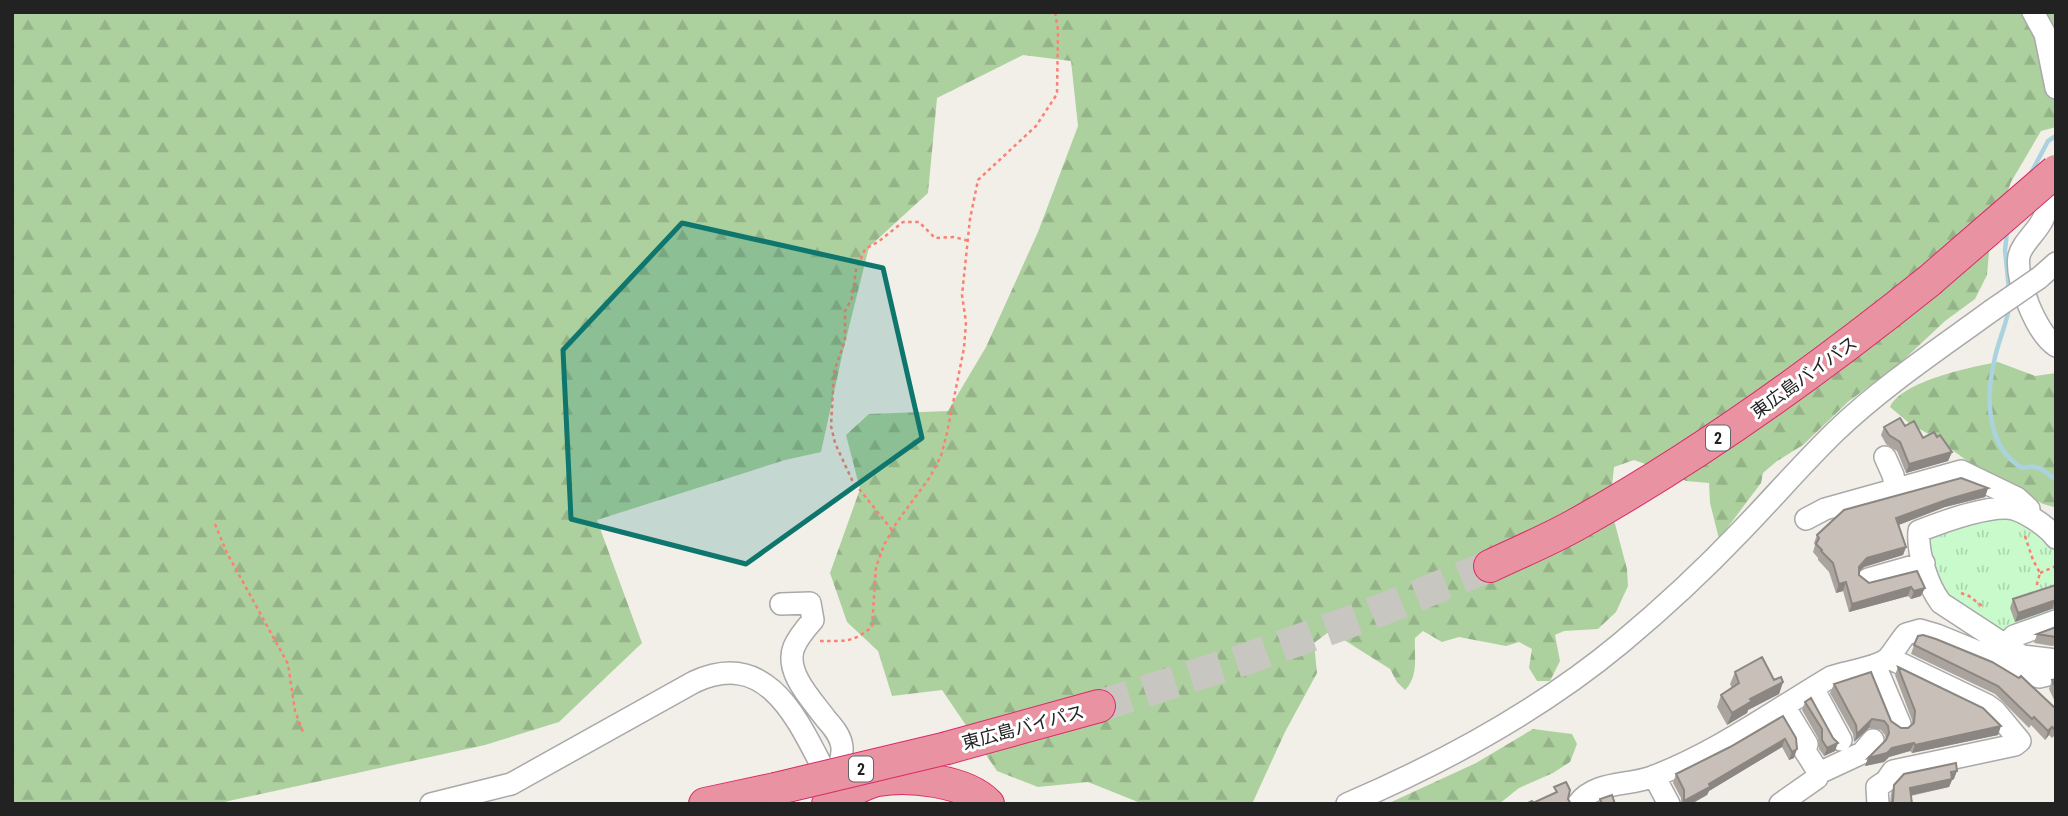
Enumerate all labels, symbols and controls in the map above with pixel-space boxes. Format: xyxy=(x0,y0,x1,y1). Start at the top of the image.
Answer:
street label: 東広島バイパス xyxy=(1747,332,1861,422)
road number: 2 xyxy=(1706,426,1730,450)
street label: 東広島バイパス xyxy=(960,701,1086,753)
road number: 2 xyxy=(849,756,873,782)

